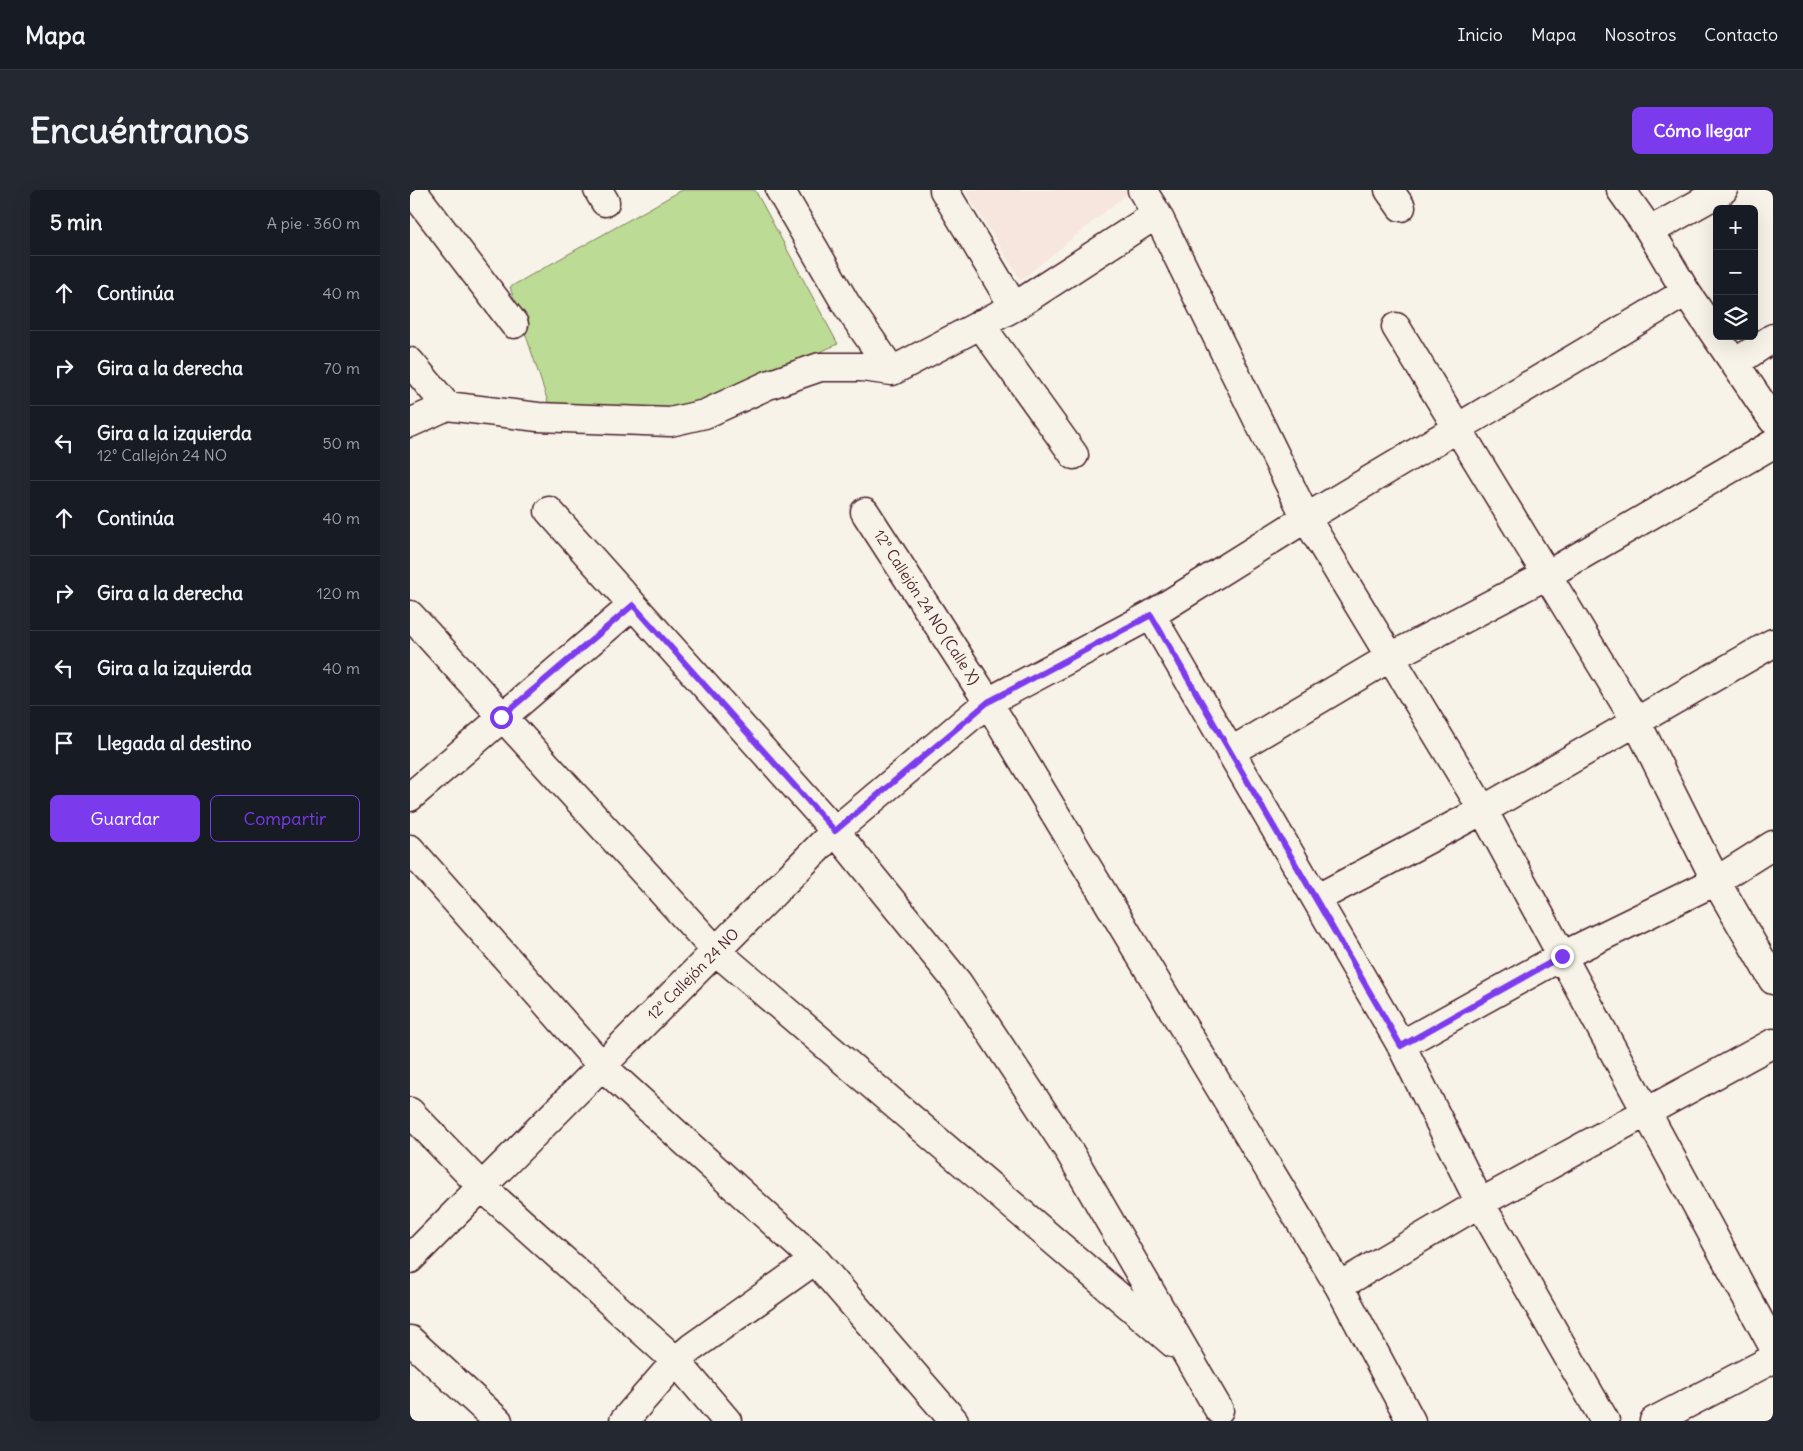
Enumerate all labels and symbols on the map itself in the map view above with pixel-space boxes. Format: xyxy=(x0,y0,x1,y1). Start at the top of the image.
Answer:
street label: 12° Callejón 24 NO (Calle X) xyxy=(870,526,984,688)
route start xyxy=(490,706,513,729)
street label: 12° Callejón 24 NO xyxy=(643,924,743,1024)
route end xyxy=(1551,945,1574,968)

